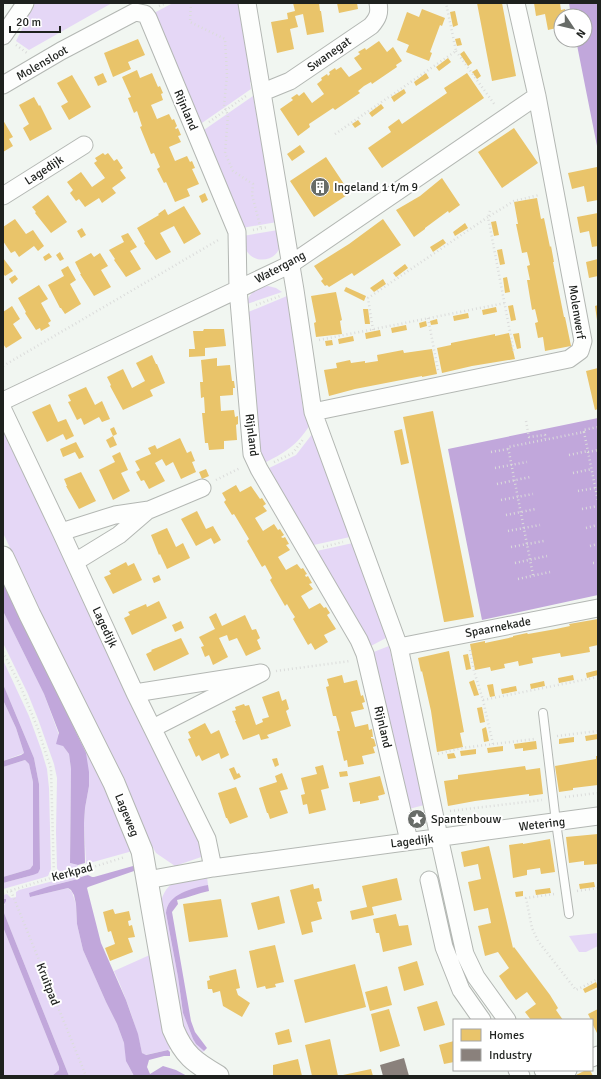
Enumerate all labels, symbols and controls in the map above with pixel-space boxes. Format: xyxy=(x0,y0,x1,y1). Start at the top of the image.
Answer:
scale bar xyxy=(10,8,60,34)
north arrow xyxy=(553,8,593,48)
text: 20 m xyxy=(16,15,41,30)
text: N xyxy=(573,27,588,40)
street label: Swanegat xyxy=(304,34,354,75)
street label: Molensloot xyxy=(14,43,71,84)
street label: Rijnland xyxy=(170,88,201,133)
street label: Lagedijk xyxy=(22,152,67,189)
building icon: Ingeland 1 t/m 9 xyxy=(309,176,331,198)
place label: Ingeland 1 t/m 9 xyxy=(334,180,418,195)
street label: Watergang xyxy=(252,248,308,287)
street label: Molenwerf xyxy=(565,284,588,341)
street label: Rijnland xyxy=(241,413,262,457)
street label: Lagedijk xyxy=(89,604,121,650)
street label: Spaarnekade xyxy=(464,614,532,641)
street label: Rijnland xyxy=(370,705,395,750)
street label: Lageweg xyxy=(111,791,142,839)
place icon: Spantenbouw xyxy=(406,808,428,830)
place label: Spantenbouw xyxy=(431,812,501,827)
street label: Wetering xyxy=(518,814,566,835)
street label: Lagedijk xyxy=(390,831,435,852)
street label: Kerkpad xyxy=(50,860,94,885)
street label: Kruitpad xyxy=(33,961,62,1008)
legend xyxy=(453,1019,593,1071)
text: Homes xyxy=(489,1028,524,1043)
text: Industry xyxy=(489,1048,532,1063)

